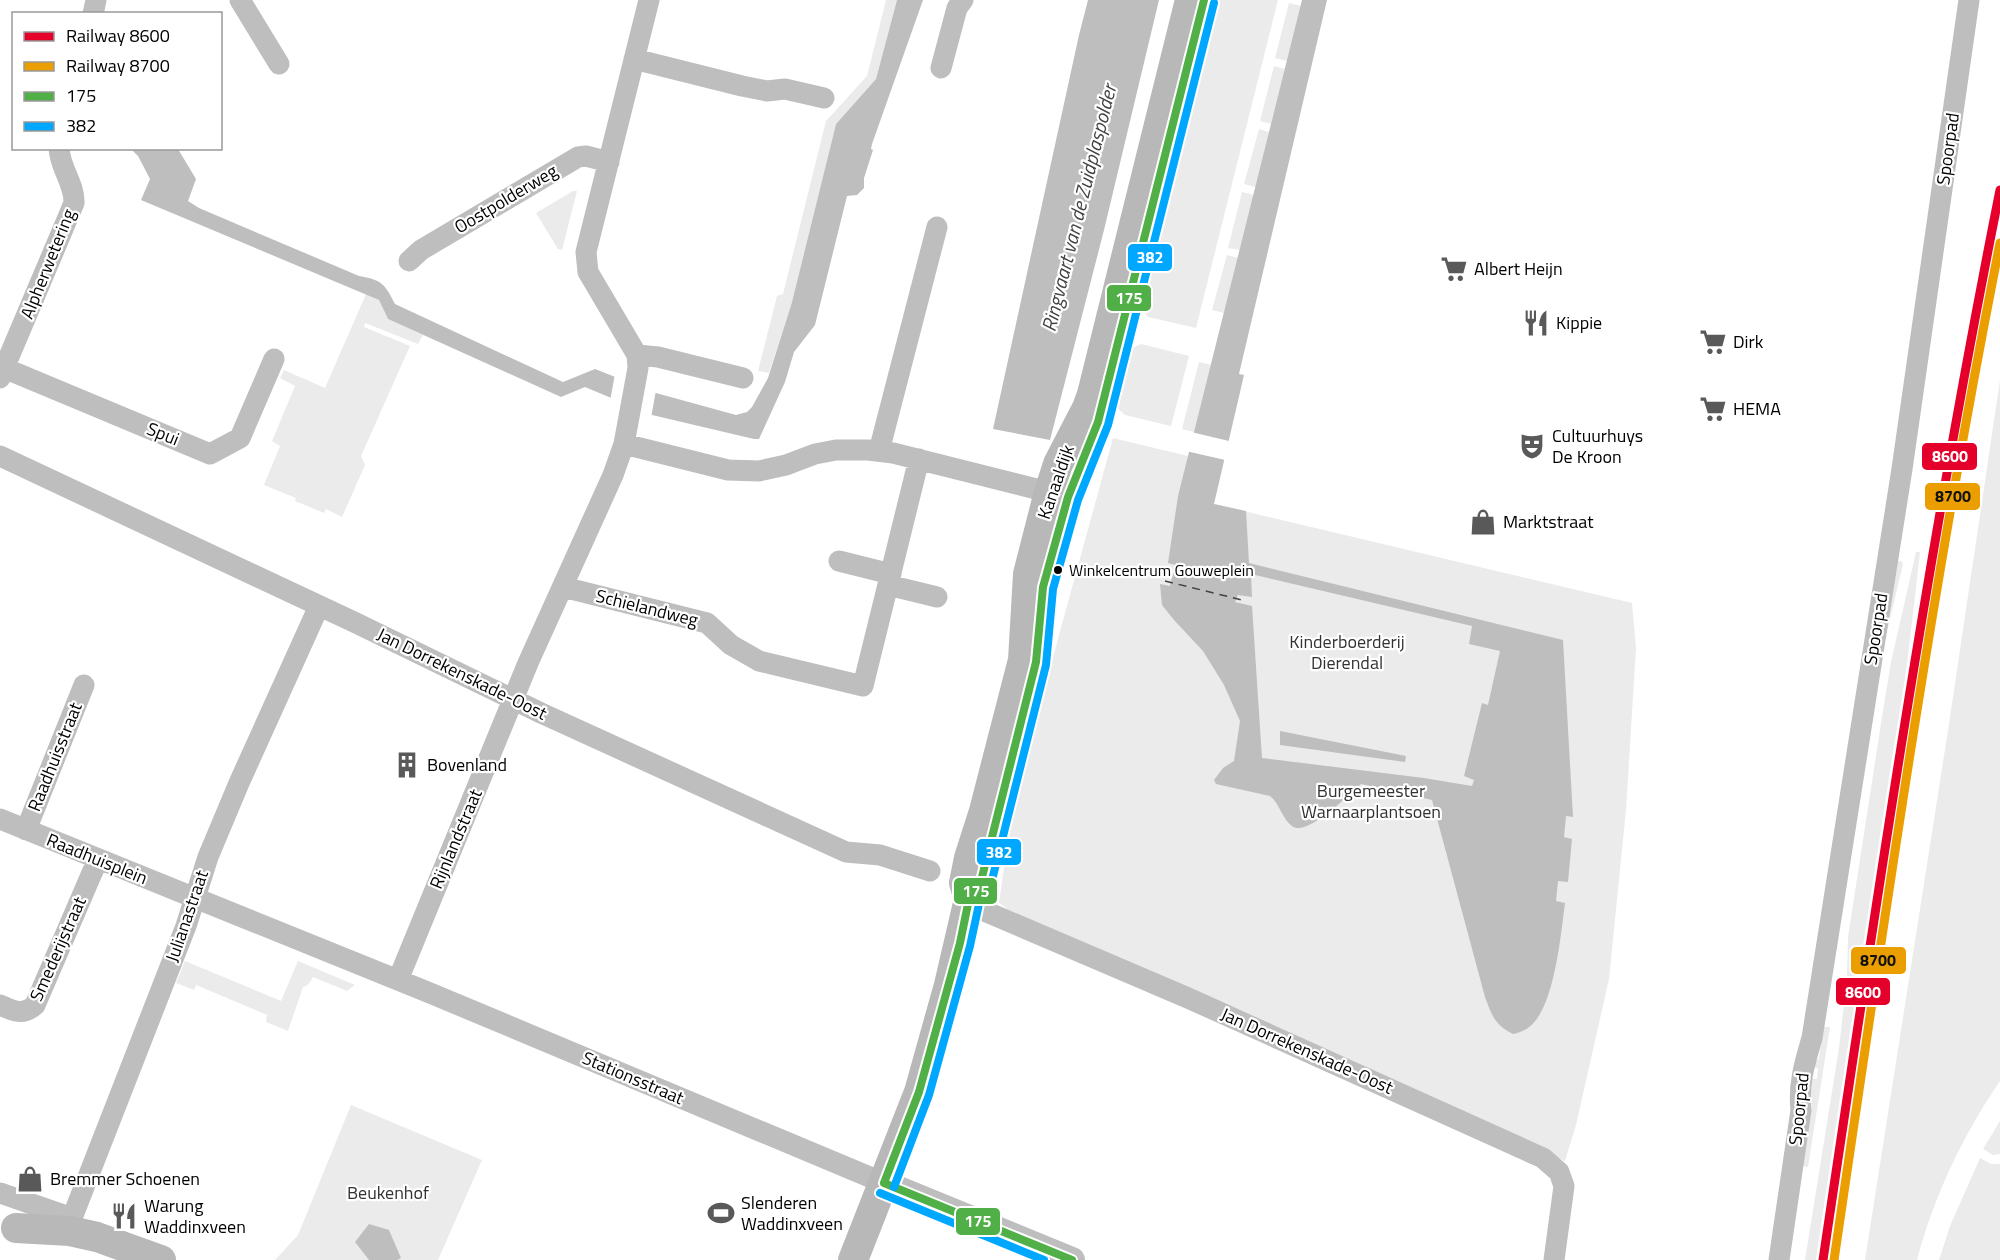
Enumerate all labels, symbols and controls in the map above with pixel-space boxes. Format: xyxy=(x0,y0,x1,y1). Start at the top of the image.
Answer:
legend xyxy=(12,12,222,150)
text: Railway 8600 xyxy=(66,22,170,49)
text: Railway 8700 xyxy=(66,52,170,79)
water label: Ringvaart van de Zuidplaspolder xyxy=(1033,78,1125,335)
text: 175 xyxy=(66,82,96,109)
street label: Spoorpad xyxy=(1929,111,1966,187)
text: 382 xyxy=(66,112,96,139)
street label: Oostpolderweg xyxy=(449,157,562,240)
street label: Alpherwetering xyxy=(13,205,82,323)
line badge: 382 xyxy=(1127,243,1173,272)
text: 382 xyxy=(1137,245,1163,269)
supermarket icon: Albert Heijn xyxy=(1439,254,1469,284)
place label: Albert Heijn xyxy=(1474,255,1563,282)
line badge: 175 xyxy=(1106,284,1152,312)
text: 175 xyxy=(1116,286,1142,310)
restaurant icon: Kippie xyxy=(1521,308,1551,338)
place label: Kippie xyxy=(1556,309,1602,336)
supermarket icon: Dirk xyxy=(1698,327,1728,357)
place label: Dirk xyxy=(1733,328,1764,355)
supermarket icon: HEMA xyxy=(1698,394,1728,424)
place label: HEMA xyxy=(1733,395,1781,422)
street label: Spui xyxy=(143,415,183,452)
place label: Cultuurhuys De Kroon xyxy=(1552,422,1643,470)
theatre icon: Cultuurhuys De Kroon xyxy=(1517,431,1547,461)
street label: Kanaaldijk xyxy=(1030,441,1081,523)
line badge: 8600 xyxy=(1921,442,1978,471)
text: 8600 xyxy=(1932,444,1968,468)
line badge: 8700 xyxy=(1924,482,1981,511)
text: 8700 xyxy=(1935,484,1971,508)
shop icon: Marktstraat xyxy=(1468,507,1498,537)
place label: Marktstraat xyxy=(1503,508,1594,535)
place label: Winkelcentrum Gouweplein xyxy=(1069,558,1254,582)
marker: Winkelcentrum Gouweplein xyxy=(1052,564,1064,576)
street label: Schielandweg xyxy=(593,582,701,633)
street label: Spoorpad xyxy=(1857,591,1895,667)
street label: Jan Dorrekenskade-Oost xyxy=(373,621,552,727)
park label: Kinderboerderij Dierendal xyxy=(1289,628,1405,676)
street label: Raadhuisstraat xyxy=(20,698,89,815)
building icon: Bovenland xyxy=(392,750,422,780)
place label: Bovenland xyxy=(427,751,507,778)
park label: Burgemeester Warnaarplantsoen xyxy=(1301,777,1441,825)
street label: Rijnlandstraat xyxy=(422,784,489,893)
street label: Raadhuisplein xyxy=(43,826,152,891)
line badge: 382 xyxy=(976,838,1022,866)
text: 382 xyxy=(986,840,1012,864)
street label: Julianastraat xyxy=(158,865,215,966)
line badge: 175 xyxy=(953,877,998,905)
text: 175 xyxy=(963,879,989,903)
street label: Smederijstraat xyxy=(22,892,93,1005)
line badge: 8700 xyxy=(1850,946,1907,975)
text: 8700 xyxy=(1860,948,1896,972)
line badge: 8600 xyxy=(1835,977,1891,1006)
text: 8600 xyxy=(1845,980,1881,1004)
street label: Jan Dorrekenskade-Oost xyxy=(1217,1000,1398,1101)
street label: Stationsstraat xyxy=(578,1044,689,1111)
street label: Spoorpad xyxy=(1781,1071,1816,1146)
shop icon: Bremmer Schoenen xyxy=(15,1164,45,1194)
place label: Bremmer Schoenen xyxy=(50,1165,200,1192)
park label: Beukenhof xyxy=(347,1179,429,1206)
place label: Slenderen Waddinxveen xyxy=(741,1189,843,1237)
place label: Warung Waddinxveen xyxy=(144,1192,246,1240)
sports icon: Slenderen Waddinxveen xyxy=(706,1198,736,1228)
restaurant icon: Warung Waddinxveen xyxy=(109,1201,139,1231)
line badge: 175 xyxy=(955,1207,1001,1236)
text: 175 xyxy=(965,1209,991,1233)

